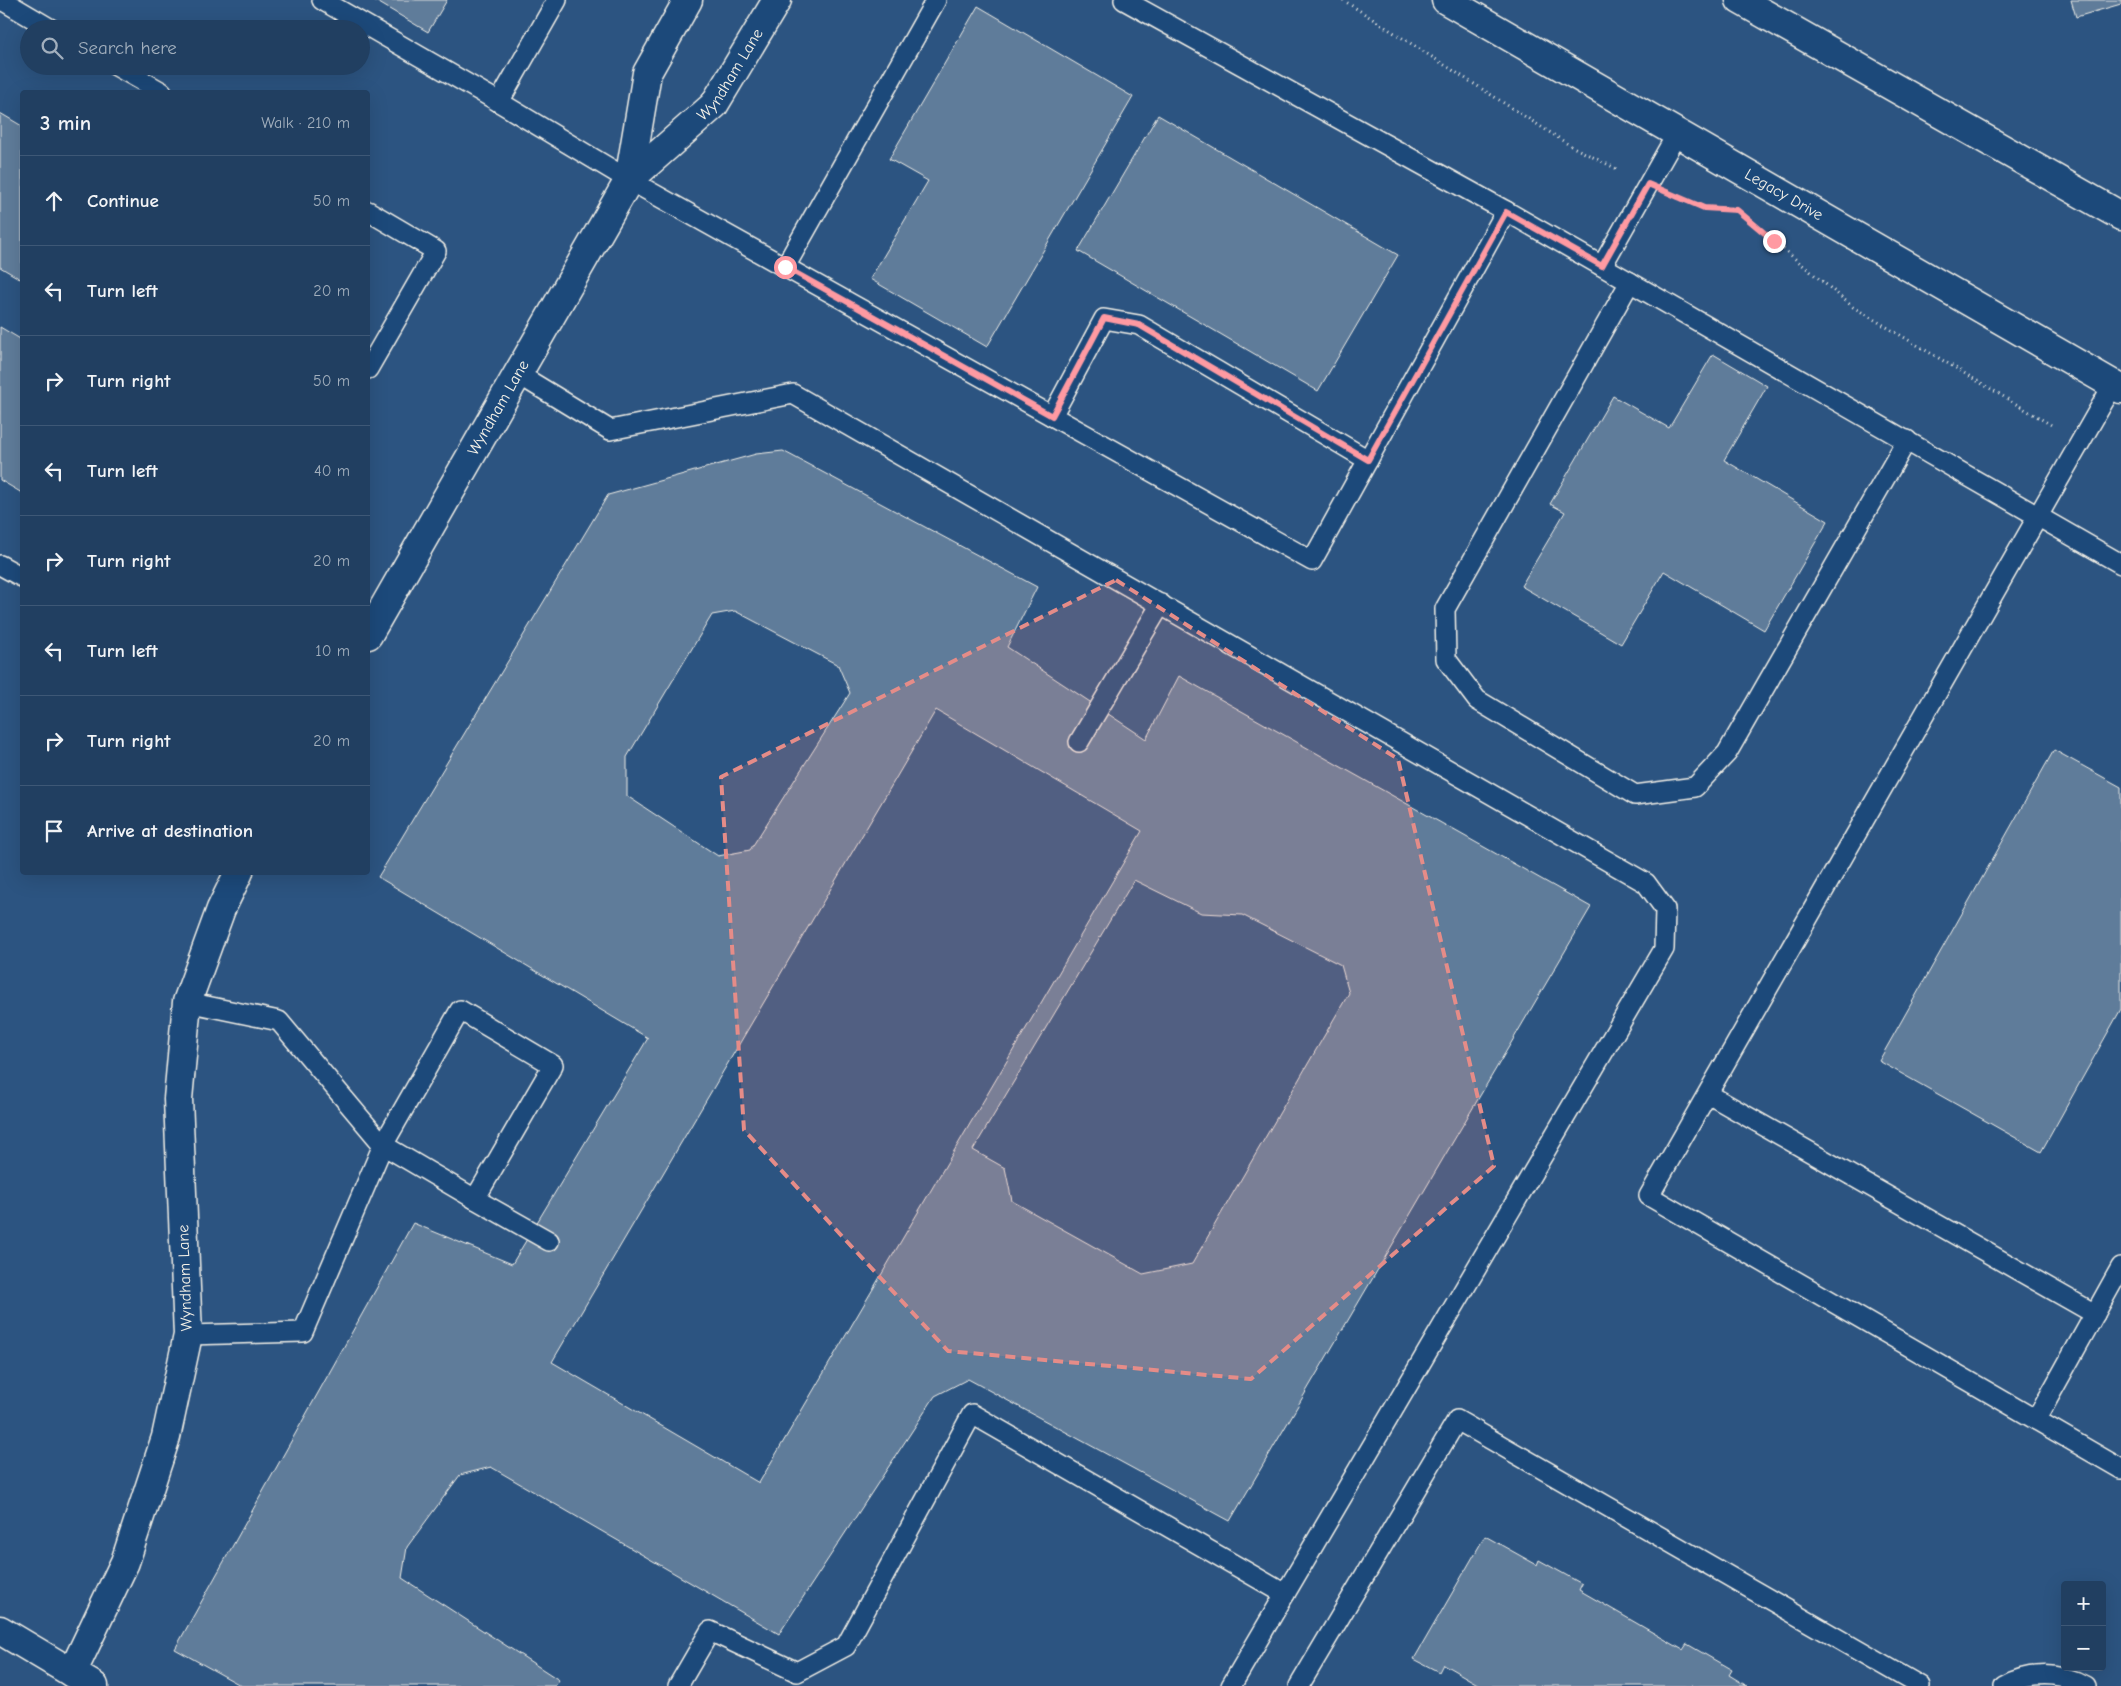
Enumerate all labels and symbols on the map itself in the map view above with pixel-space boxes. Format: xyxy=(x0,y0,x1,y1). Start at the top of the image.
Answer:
street label: Wyndham Lane xyxy=(694,25,767,124)
street label: Legacy Drive xyxy=(1742,165,1826,224)
route end xyxy=(1763,230,1786,253)
route start xyxy=(774,256,797,279)
street label: Wyndham Lane xyxy=(464,357,533,458)
street label: Wyndham Lane xyxy=(174,1224,196,1332)

